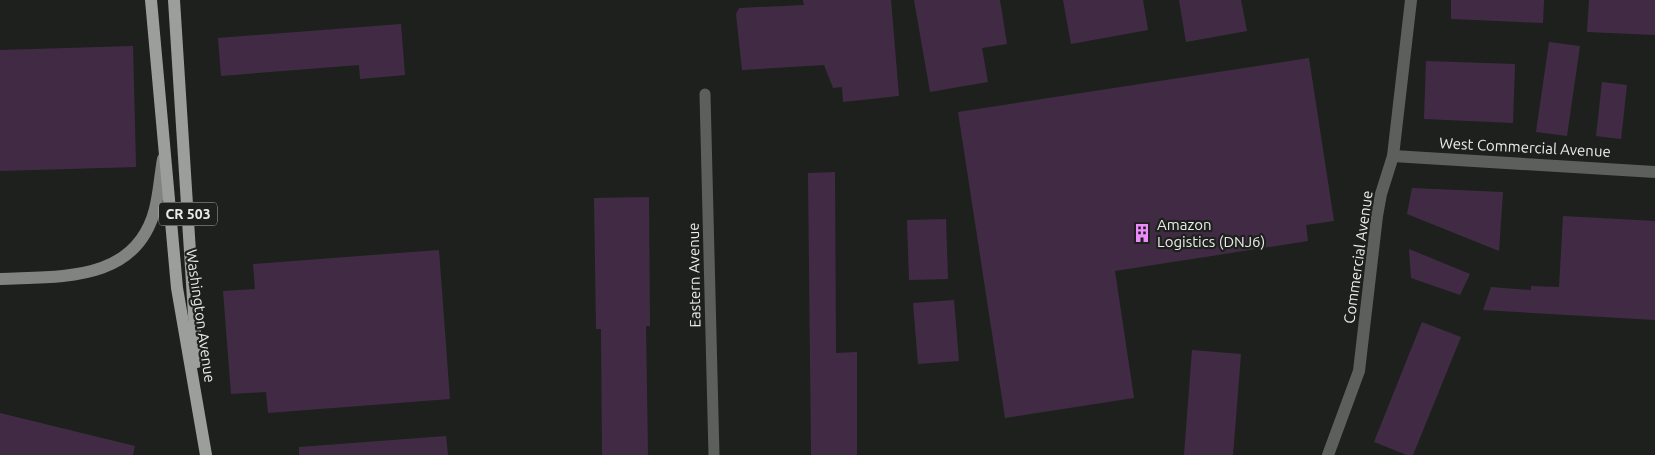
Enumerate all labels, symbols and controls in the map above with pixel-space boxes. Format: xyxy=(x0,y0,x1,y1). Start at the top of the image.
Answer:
street label: West Commercial Avenue xyxy=(1439,134,1611,160)
street label: Commercial Avenue xyxy=(1340,189,1376,325)
road number: CR 503 xyxy=(159,202,217,225)
place label: Amazon Logistics (DNJ6) xyxy=(1157,216,1265,250)
street label: Eastern Avenue xyxy=(685,222,703,328)
building icon: Amazon Logistics (DNJ6) xyxy=(1131,222,1153,244)
street label: Washington Avenue xyxy=(183,248,219,384)

